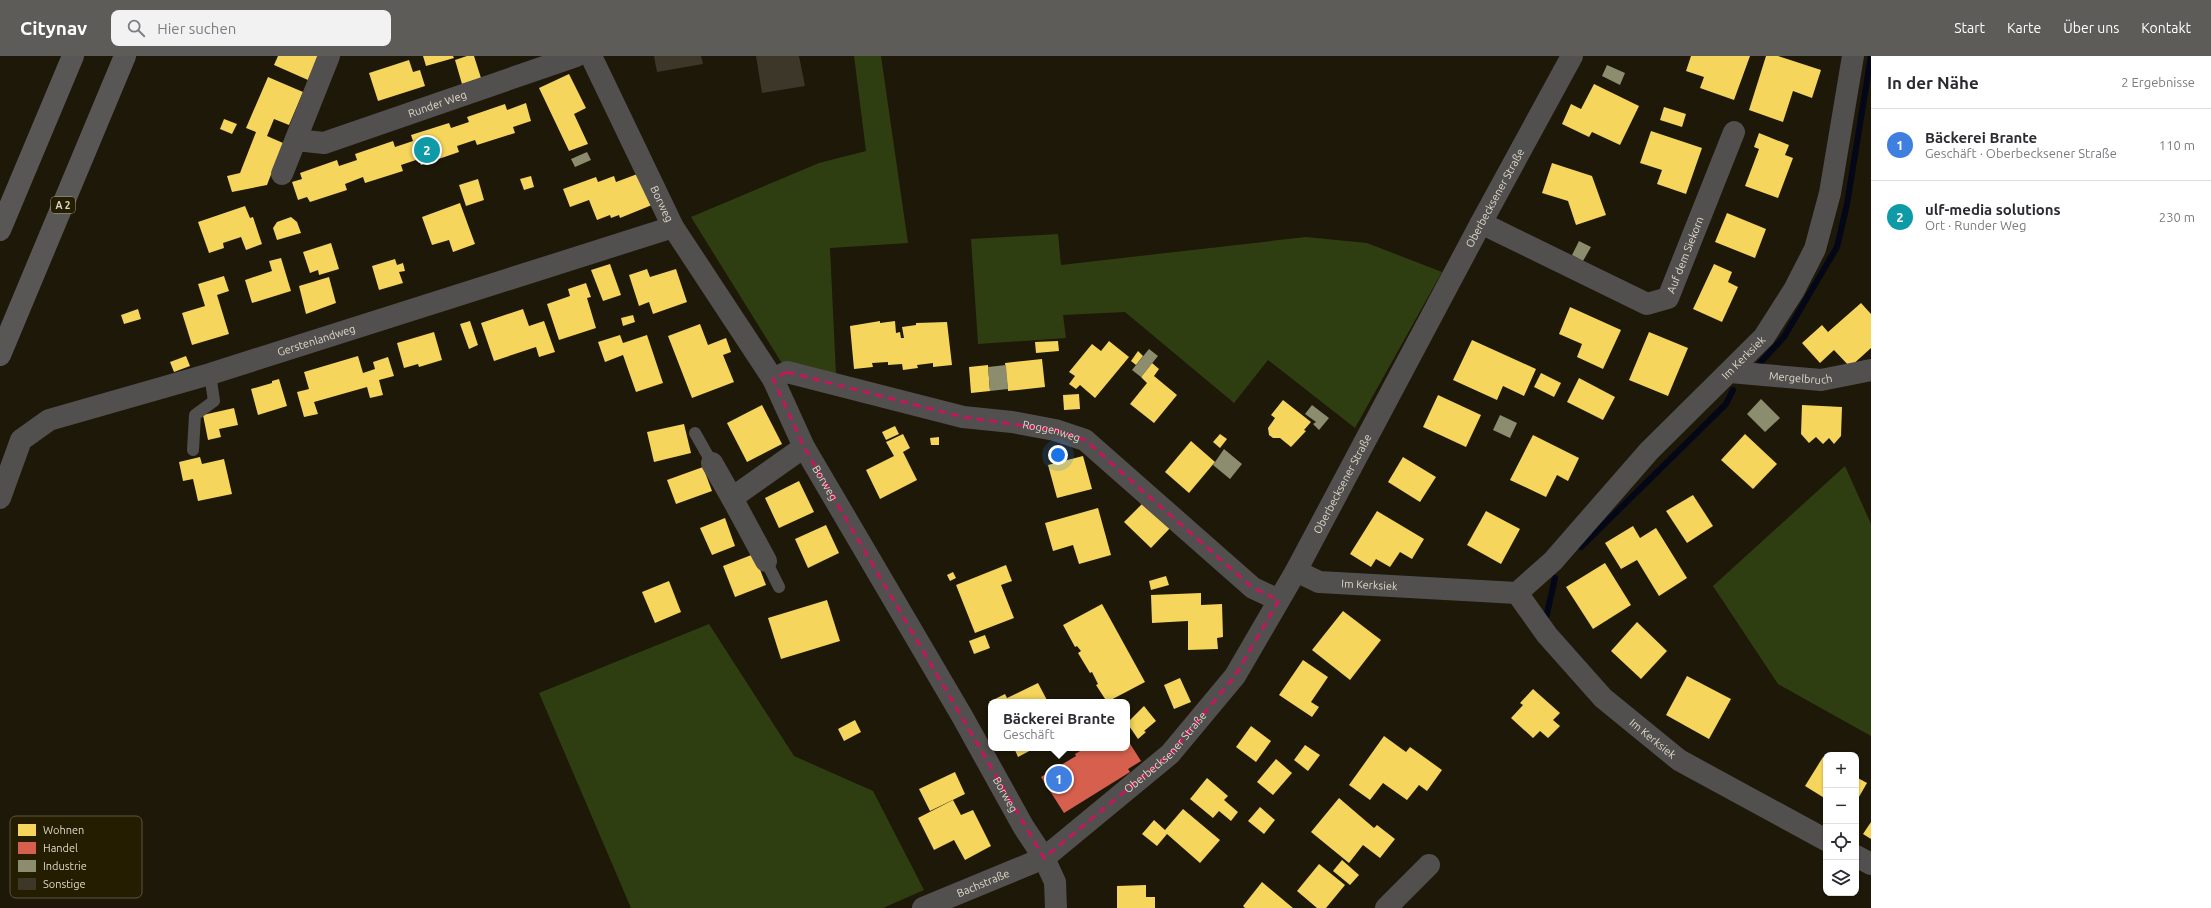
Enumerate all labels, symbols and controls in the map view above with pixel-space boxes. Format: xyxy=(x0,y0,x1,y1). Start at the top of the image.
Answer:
search box xyxy=(111,10,391,46)
text: Citynav xyxy=(20,17,87,39)
icon: search xyxy=(125,17,147,39)
text: Hier suchen xyxy=(157,20,236,37)
text: Start xyxy=(1954,20,1985,36)
text: Karte xyxy=(2007,20,2041,36)
text: Über uns xyxy=(2063,20,2119,36)
text: Kontakt xyxy=(2141,20,2191,36)
text: In der Nähe xyxy=(1887,73,1979,92)
text: 2 Ergebnisse xyxy=(2121,75,2195,89)
street label: Runder Weg xyxy=(406,88,468,120)
text: Bäckerei Brante xyxy=(1925,129,2037,146)
pin: 2 xyxy=(414,135,440,165)
text: 1 xyxy=(1896,138,1904,152)
text: 110 m xyxy=(2159,138,2195,152)
street label: Oberbecksener Straße xyxy=(1463,146,1527,250)
text: Geschäft · Oberbecksener Straße xyxy=(1925,146,2117,160)
street label: Borweg xyxy=(648,184,676,224)
road number: A 2 xyxy=(51,197,75,213)
text: ulf-media solutions xyxy=(1925,201,2061,218)
text: 2 xyxy=(1896,210,1904,224)
text: 230 m xyxy=(2159,210,2195,224)
street label: Auf dem Siekorn xyxy=(1665,215,1706,295)
text: Ort · Runder Weg xyxy=(1925,218,2026,232)
street label: Gerstenlandweg xyxy=(276,322,357,358)
street label: Im Kerksiek xyxy=(1719,333,1768,382)
street label: Mergelbruch xyxy=(1769,369,1833,386)
street label: Roggenweg xyxy=(1022,418,1082,444)
street label: Oberbecksener Straße xyxy=(1311,432,1374,536)
your location xyxy=(1048,445,1068,465)
street label: Borweg xyxy=(810,463,840,503)
street label: Im Kerksiek xyxy=(1341,577,1398,592)
popup xyxy=(988,699,1130,751)
street label: Oberbecksener Straße xyxy=(1122,709,1209,795)
text: Bäckerei Brante xyxy=(1003,710,1115,727)
street label: Im Kerksiek xyxy=(1627,716,1679,761)
text: Geschäft xyxy=(1003,727,1055,741)
map controls xyxy=(1823,752,1859,896)
button: + xyxy=(1823,752,1859,788)
pin: 1 xyxy=(1046,764,1072,794)
street label: Borweg xyxy=(991,775,1020,814)
button: − xyxy=(1823,788,1859,824)
legend xyxy=(10,816,142,898)
text: Wohnen xyxy=(43,824,84,836)
button: locate xyxy=(1823,824,1859,860)
text: Handel xyxy=(43,842,78,854)
text: Industrie xyxy=(43,860,87,872)
button: layers xyxy=(1823,860,1859,896)
street label: Bachstraße xyxy=(955,867,1011,899)
text: Sonstige xyxy=(43,878,86,890)

